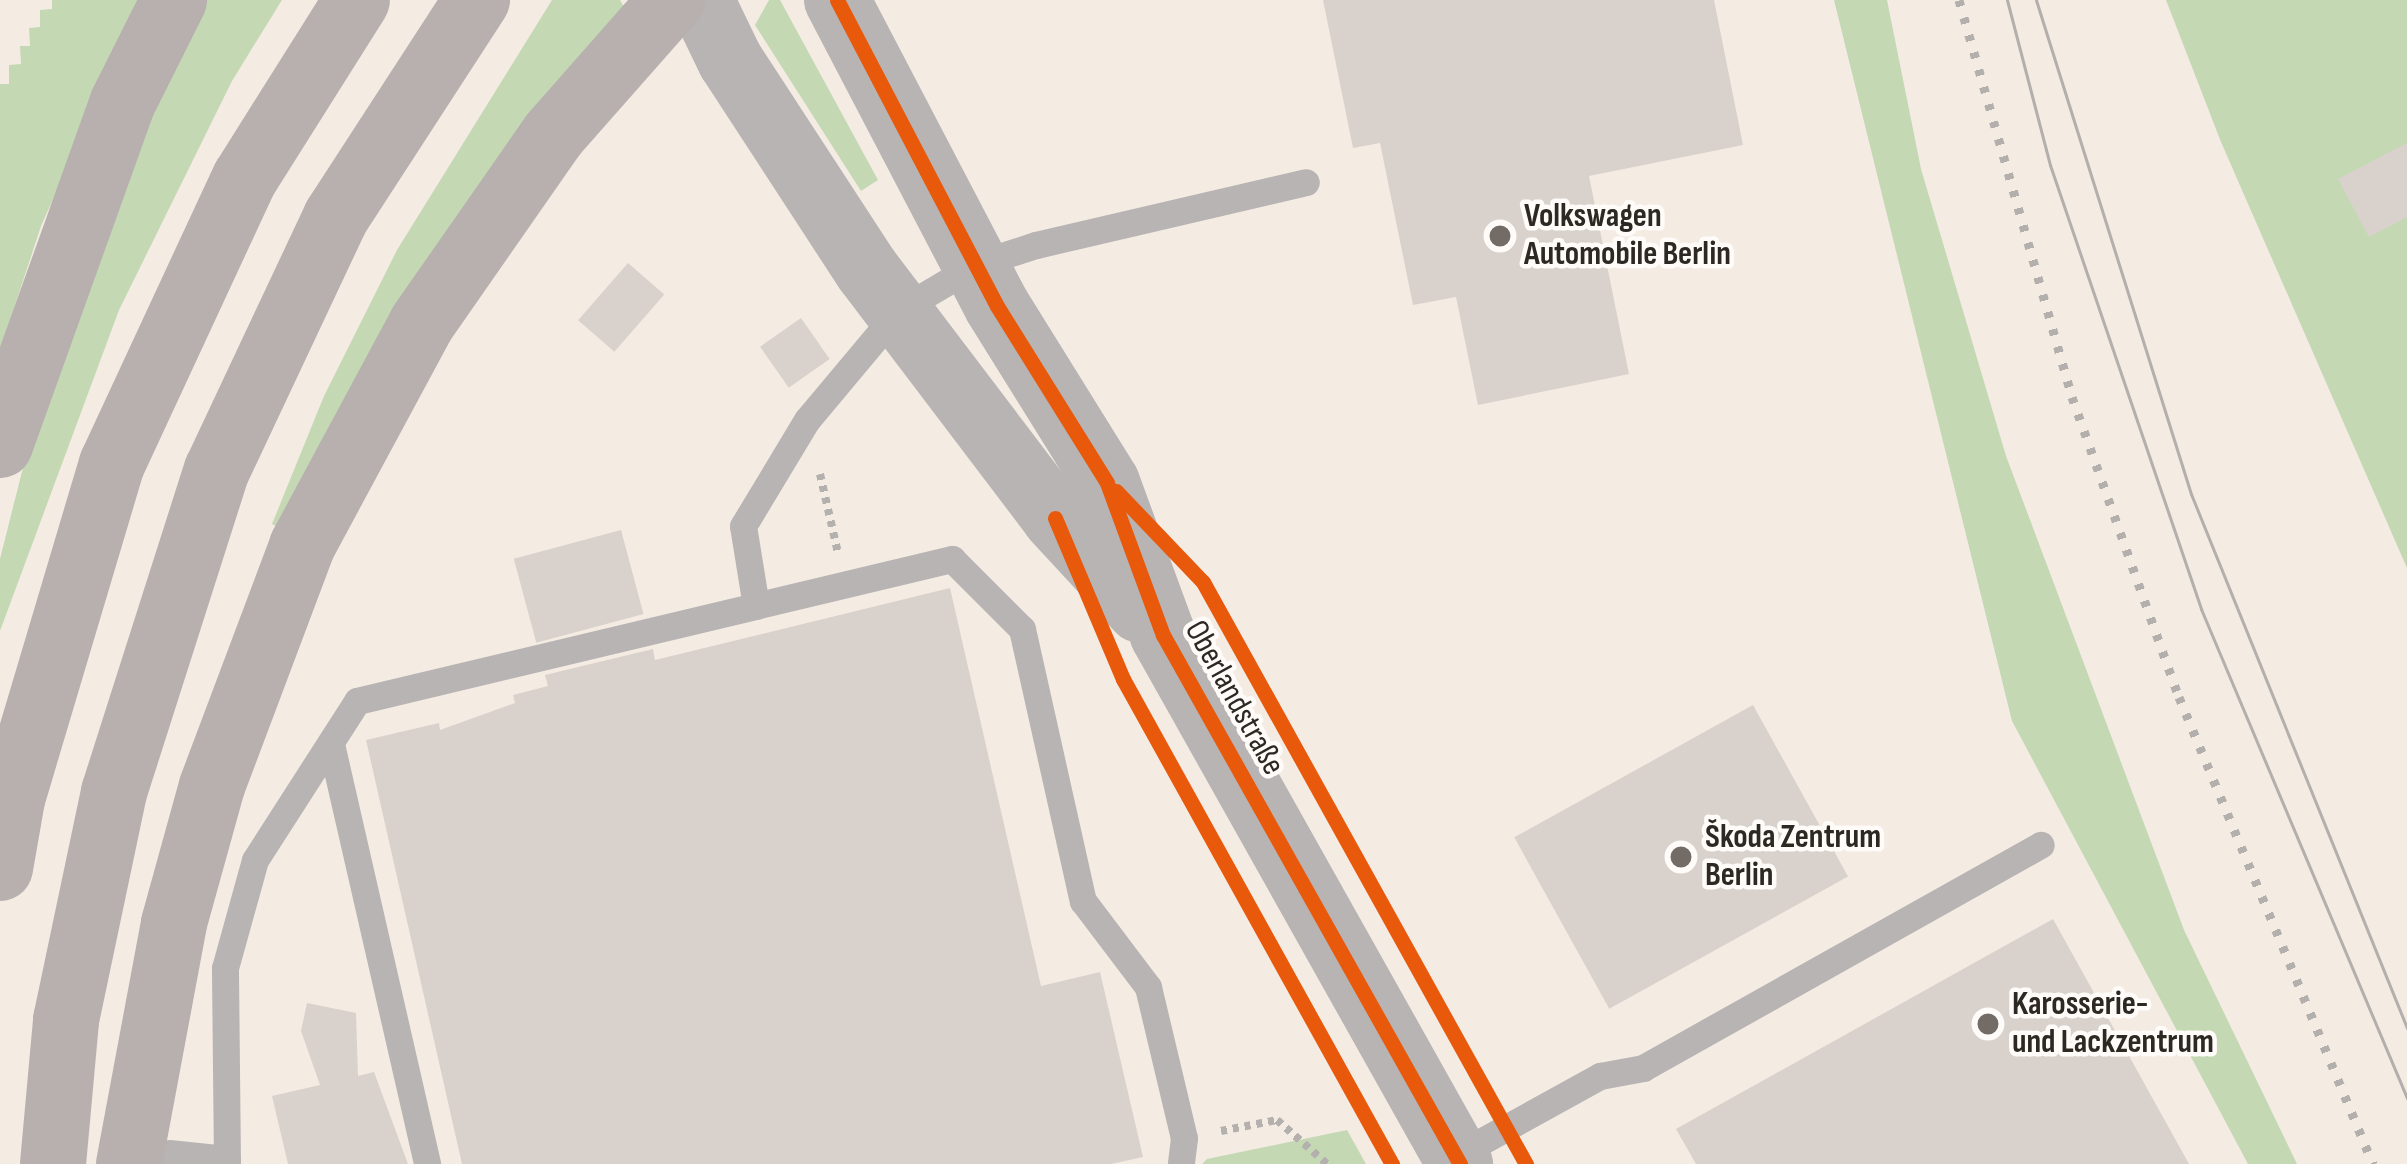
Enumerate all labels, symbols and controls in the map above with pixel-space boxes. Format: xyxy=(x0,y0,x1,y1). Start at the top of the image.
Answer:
place label: Volkswagen Automobile Berlin xyxy=(1524,197,1731,275)
marker: Volkswagen Automobile Berlin xyxy=(1487,223,1513,249)
street label: Oberlandstraße xyxy=(1175,614,1293,782)
place label: Škoda Zentrum Berlin xyxy=(1705,818,1881,896)
marker: Škoda Zentrum Berlin xyxy=(1668,844,1694,870)
place label: Karosserie- und Lackzentrum xyxy=(2012,985,2214,1063)
marker: Karosserie- und Lackzentrum xyxy=(1975,1011,2001,1037)

